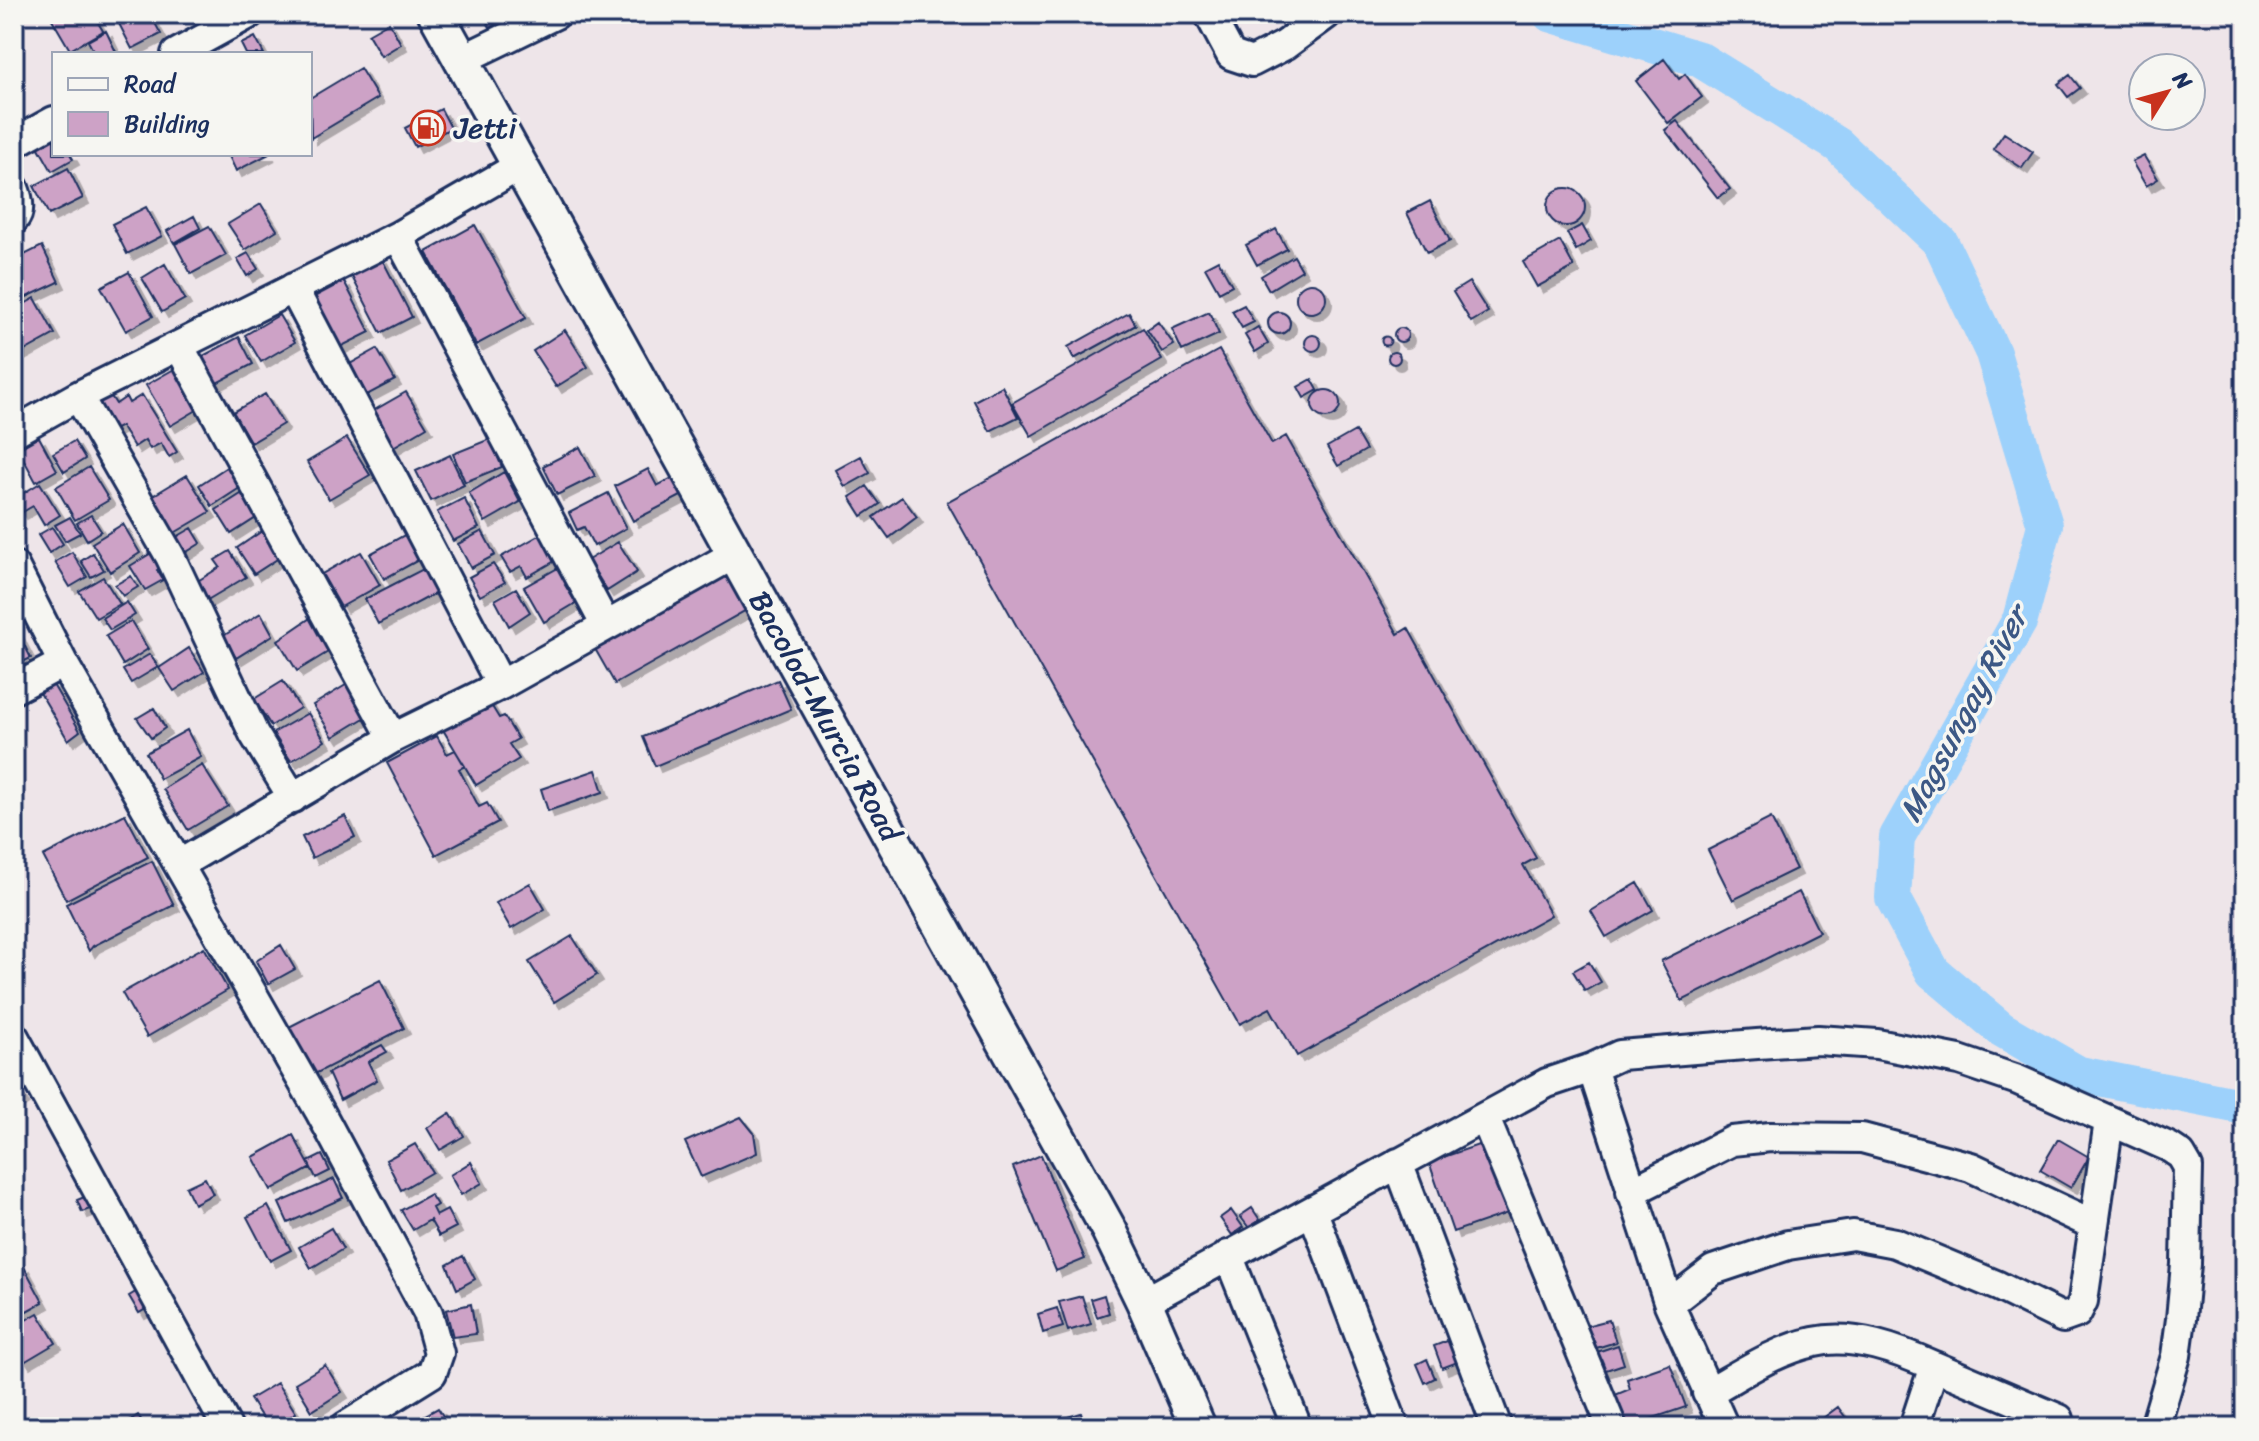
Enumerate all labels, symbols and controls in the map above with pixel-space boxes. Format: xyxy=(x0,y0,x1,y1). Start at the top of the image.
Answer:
legend xyxy=(52,52,312,156)
north arrow xyxy=(2127,52,2207,132)
text: N xyxy=(2162,62,2203,99)
text: Road xyxy=(124,63,178,105)
place label: Jetti xyxy=(453,101,518,155)
text: Building xyxy=(124,103,210,145)
fuel station icon: Jetti xyxy=(409,109,447,147)
street label: Bacolod-Murcia Road xyxy=(733,580,918,854)
water label: Magsungay River xyxy=(1883,591,2047,832)

